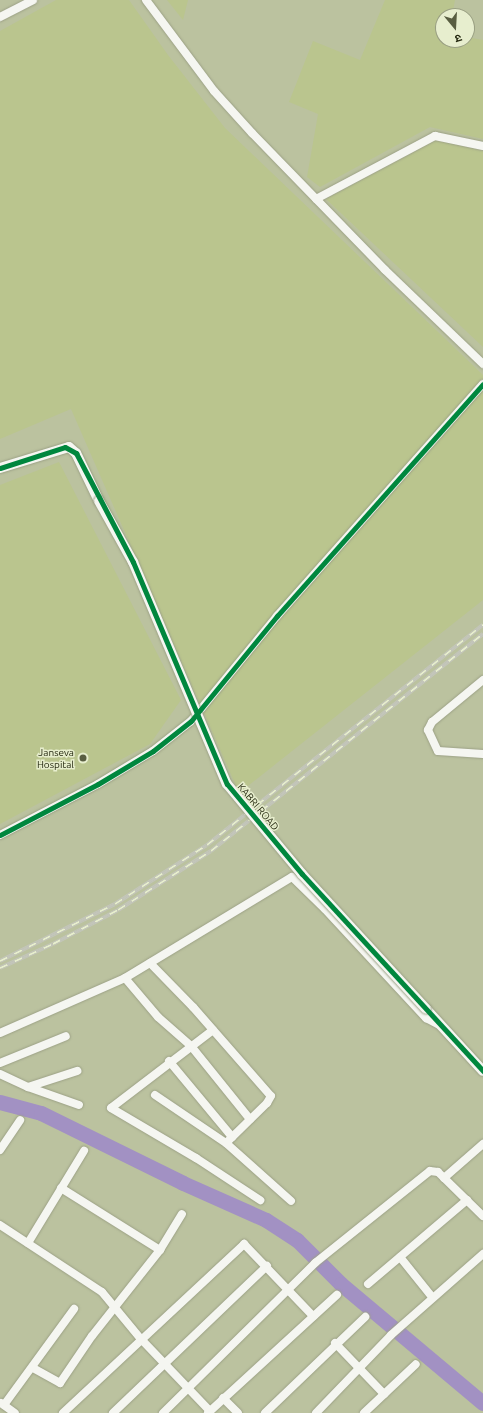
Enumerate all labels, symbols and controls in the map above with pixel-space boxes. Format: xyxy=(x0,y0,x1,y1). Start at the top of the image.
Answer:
north arrow xyxy=(435,8,475,48)
text: उ xyxy=(453,32,463,45)
place label: Janseva Hospital xyxy=(37,746,74,770)
marker: Janseva Hospital xyxy=(77,752,89,764)
street label: KABRI ROAD xyxy=(235,781,281,833)

